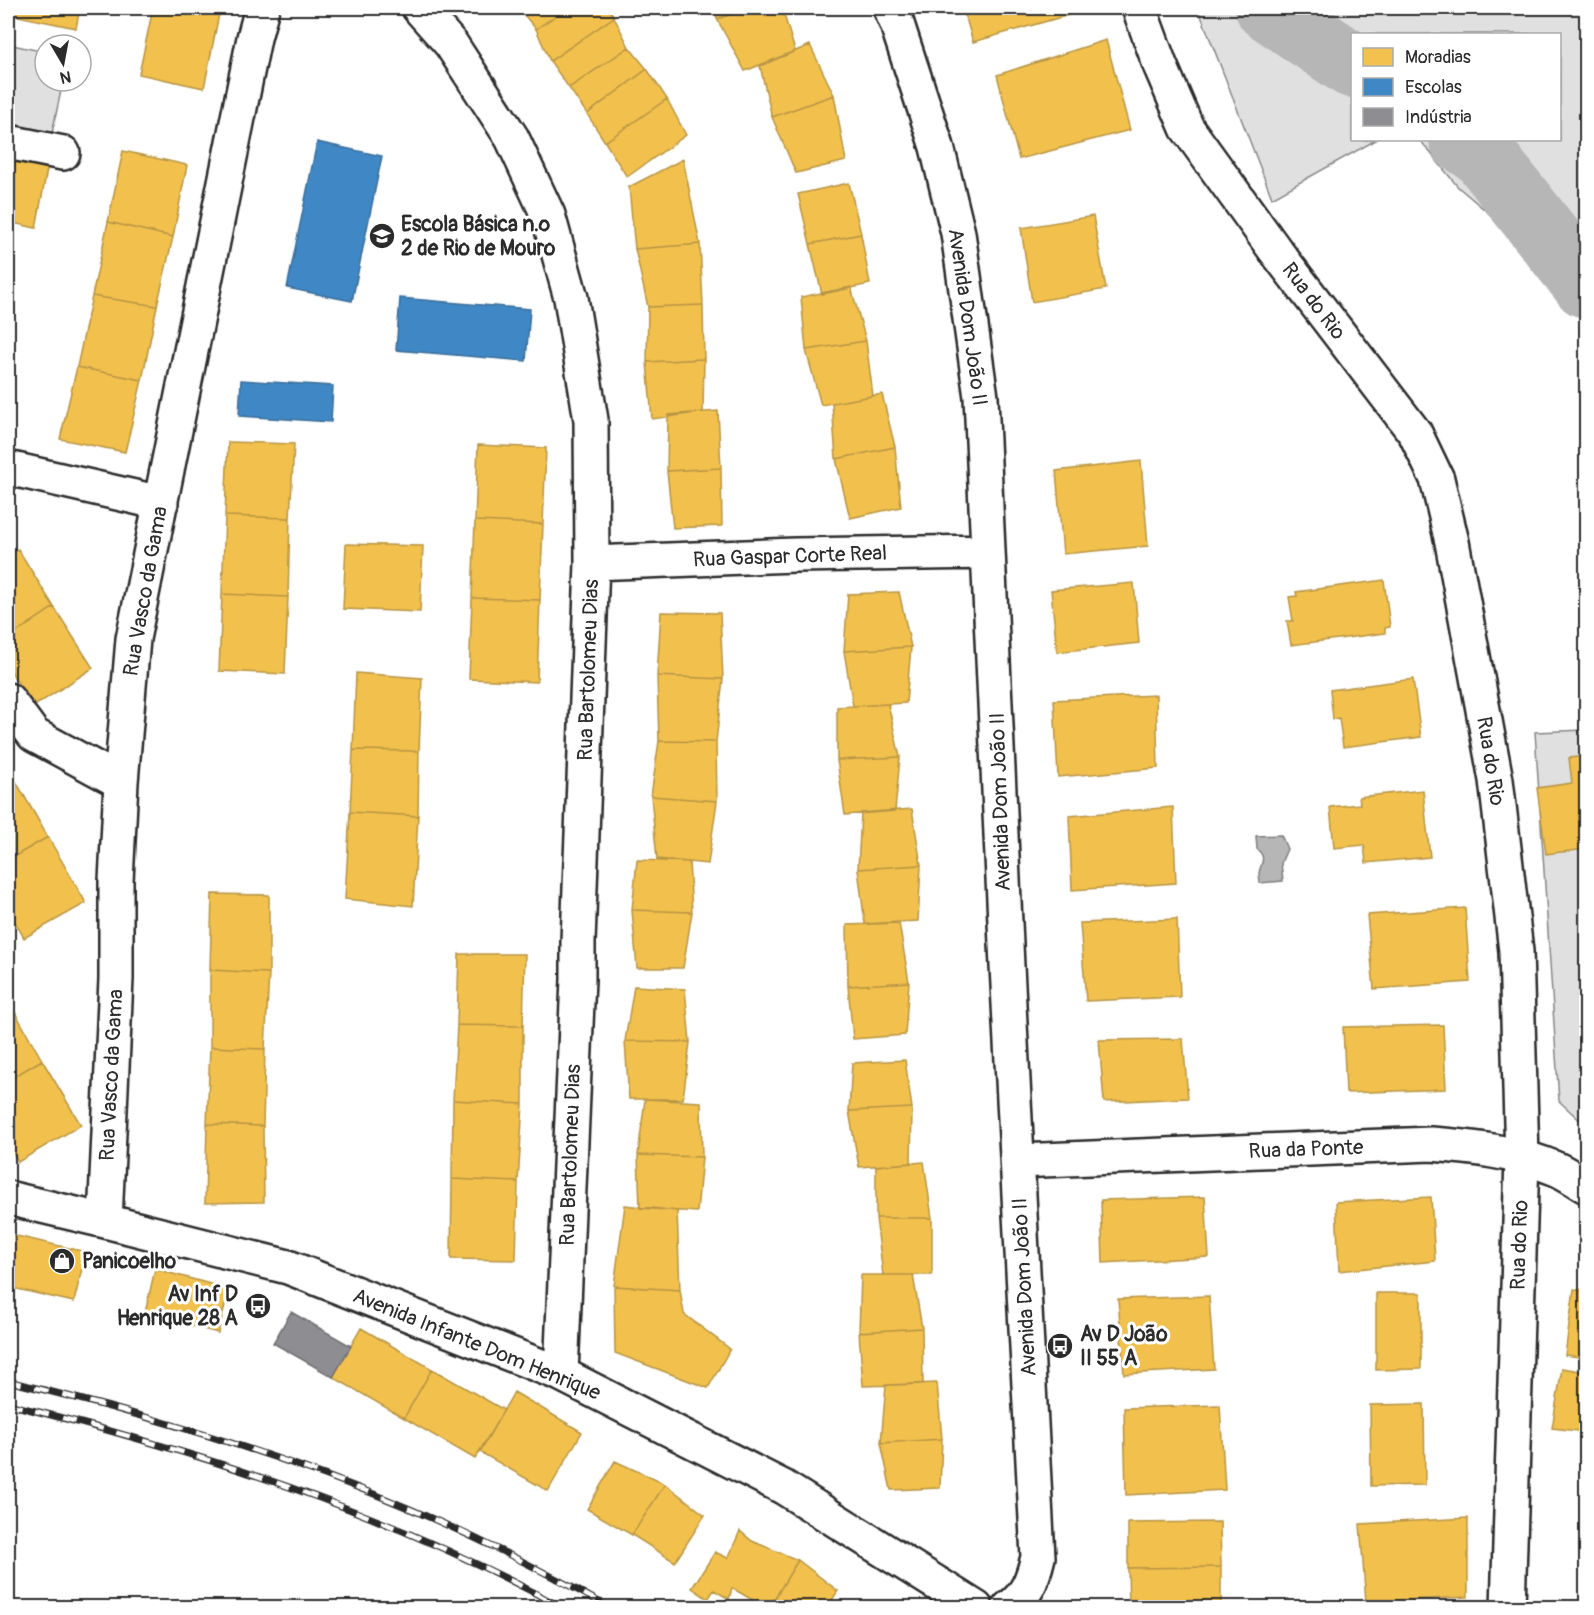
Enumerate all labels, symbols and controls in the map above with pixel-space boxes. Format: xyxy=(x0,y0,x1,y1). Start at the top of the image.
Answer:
north arrow xyxy=(33,33,93,93)
legend xyxy=(1351,33,1561,141)
text: Moradias xyxy=(1405,46,1471,69)
text: N xyxy=(58,66,72,88)
text: Escolas xyxy=(1405,76,1462,99)
text: Indústria xyxy=(1405,106,1472,129)
place label: Escola Básica n.º 2 de Rio de Mouro xyxy=(401,211,556,262)
school or university icon: Escola Básica n.º 2 de Rio de Mouro xyxy=(367,221,397,251)
street label: Avenida Dom João II xyxy=(942,227,993,408)
street label: Rua do Rio xyxy=(1276,257,1351,345)
street label: Rua Vasco da Gama xyxy=(117,504,174,678)
street label: Rua Gaspar Corte Real xyxy=(692,540,888,573)
street label: Rua Bartolomeu Dias xyxy=(572,578,605,761)
street label: Avenida Dom João II xyxy=(984,712,1017,892)
street label: Rua do Rio xyxy=(1470,715,1511,808)
street label: Rua Vasco da Gama xyxy=(94,988,129,1162)
street label: Rua Bartolomeu Dias xyxy=(554,1063,587,1246)
street label: Rua da Ponte xyxy=(1248,1134,1365,1165)
street label: Avenida Dom João II xyxy=(1006,1197,1043,1377)
street label: Rua do Rio xyxy=(1504,1200,1535,1290)
shop icon: Panicoelho xyxy=(47,1246,77,1276)
place label: Panicoelho xyxy=(82,1248,177,1275)
place label: Av Inf D Henrique 28 A xyxy=(117,1281,238,1332)
street label: Avenida Infante Dom Henrique xyxy=(349,1282,605,1407)
bus stop icon: Av Inf D Henrique 28 A xyxy=(243,1291,273,1321)
place label: Av D João II 55 A xyxy=(1080,1321,1168,1372)
bus stop icon: Av D João II 55 A xyxy=(1045,1331,1075,1361)

